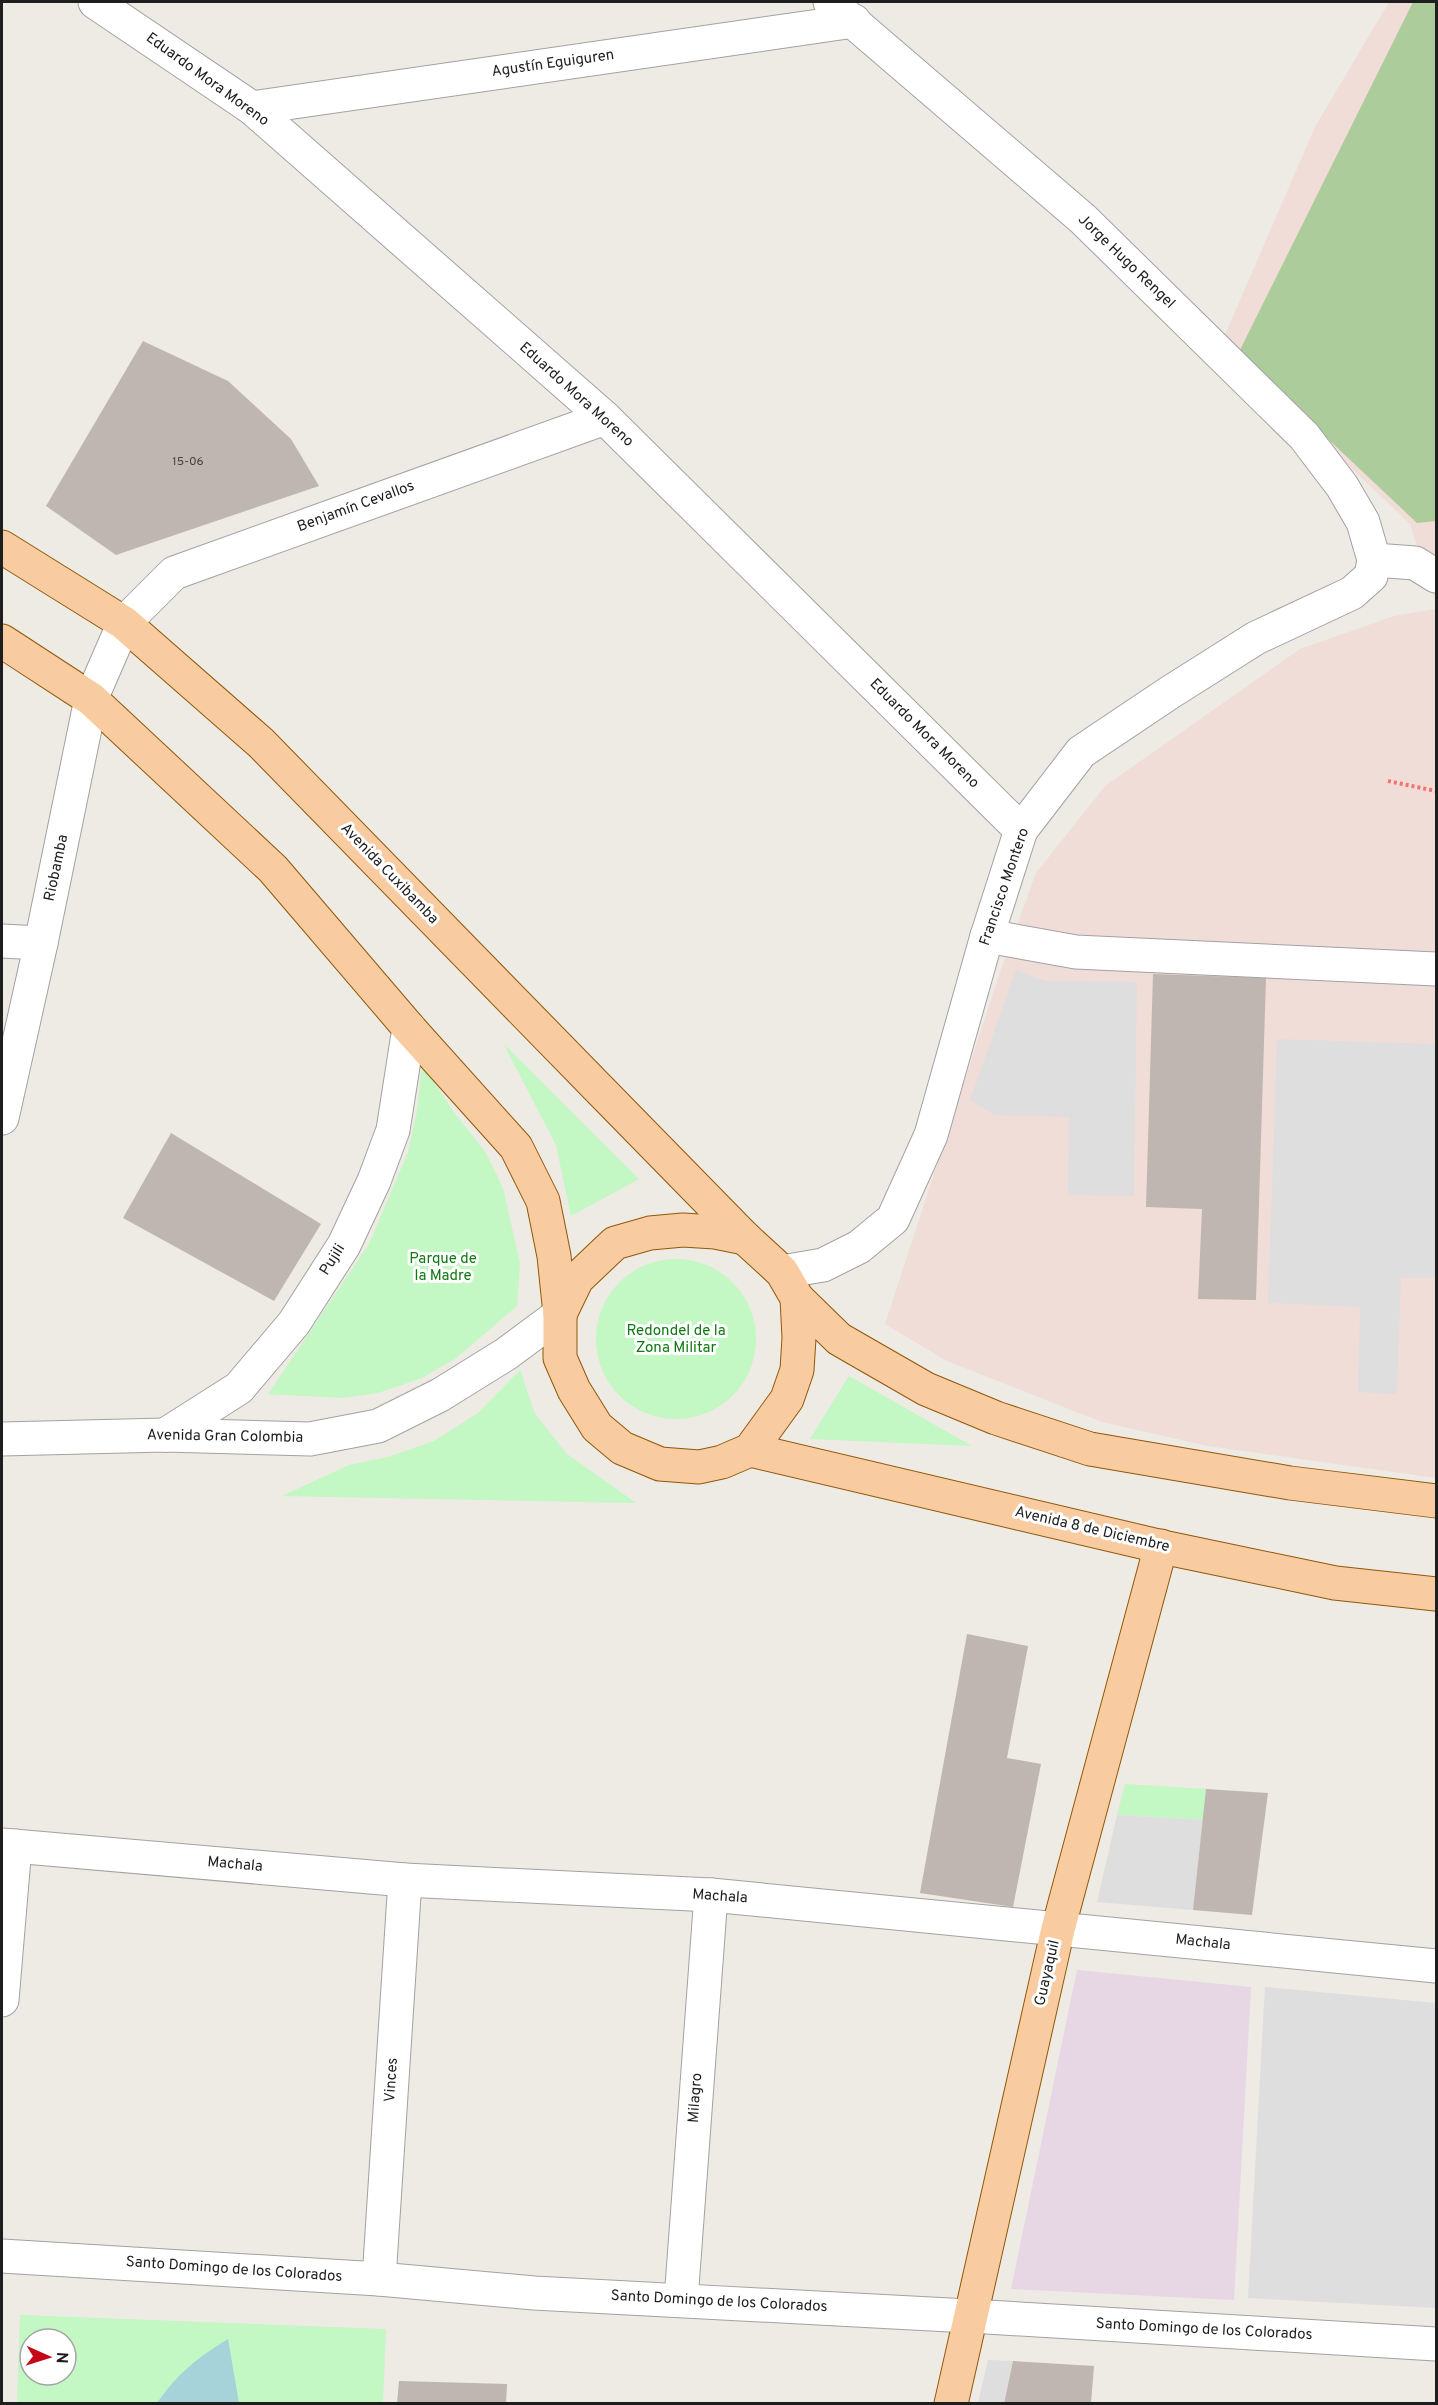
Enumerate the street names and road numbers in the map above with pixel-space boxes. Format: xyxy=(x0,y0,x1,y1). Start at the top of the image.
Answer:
street label: Eduardo Mora Moreno xyxy=(142,29,272,131)
street label: Agustín Eguiguren xyxy=(491,46,615,82)
street label: Jorge Hugo Rengel xyxy=(1073,211,1179,313)
street label: Eduardo Mora Moreno xyxy=(515,339,637,451)
street label: Benjamín Cevallos xyxy=(295,477,417,537)
street label: Eduardo Mora Moreno xyxy=(865,675,983,793)
street label: Avenida Cuxibamba xyxy=(336,820,442,928)
street label: Francisco Montero xyxy=(976,826,1034,948)
street label: Riobamba xyxy=(41,833,73,903)
street label: Pujili xyxy=(316,1241,350,1279)
street label: Avenida Gran Colombia xyxy=(147,1426,303,1448)
street label: Avenida 8 de Diciembre xyxy=(1013,1503,1171,1557)
street label: Machala xyxy=(207,1853,263,1877)
street label: Machala xyxy=(692,1886,748,1908)
street label: Machala xyxy=(1174,1931,1232,1955)
street label: Guayaquil xyxy=(1031,1938,1065,2008)
street label: Vinces xyxy=(381,2057,403,2103)
street label: Milagro xyxy=(685,2072,707,2124)
street label: Santo Domingo de los Colorados xyxy=(125,2253,343,2287)
street label: Santo Domingo de los Colorados xyxy=(610,2287,828,2317)
street label: Santo Domingo de los Colorados xyxy=(1095,2315,1313,2345)

